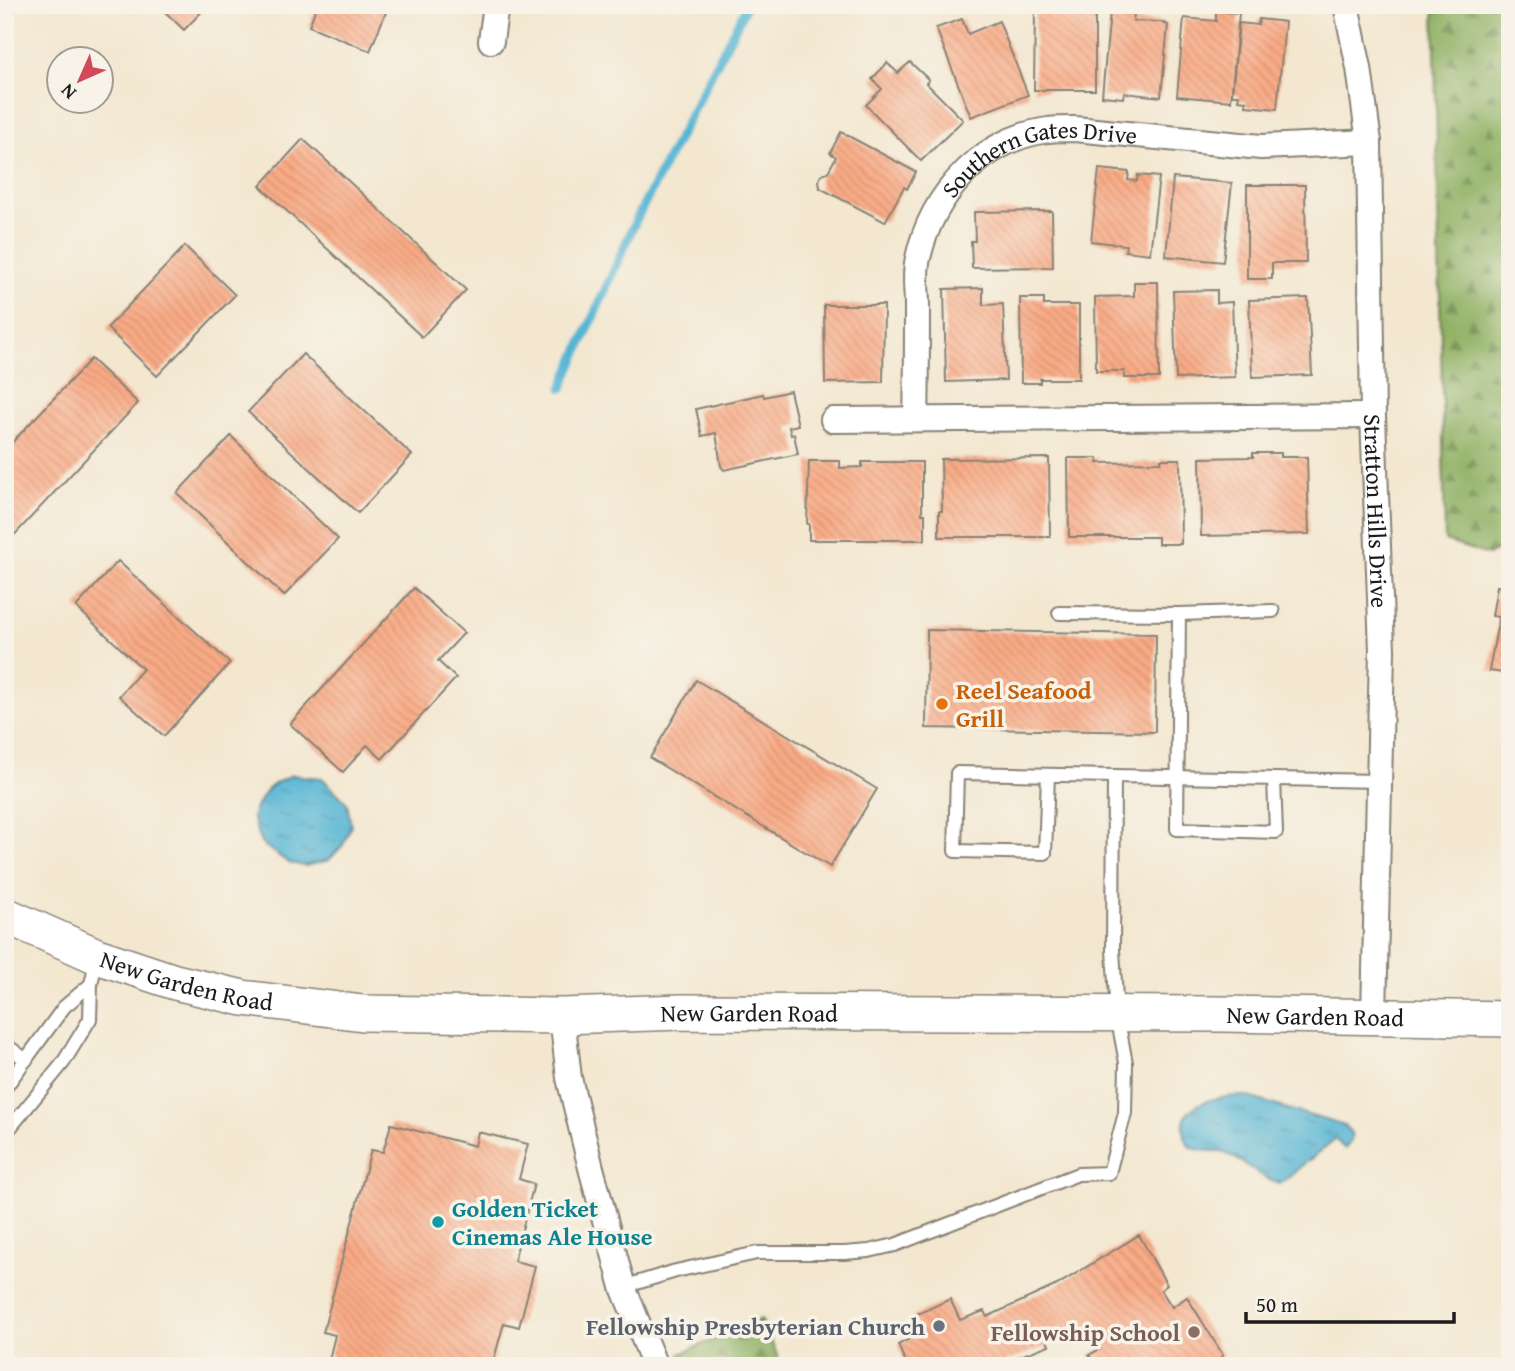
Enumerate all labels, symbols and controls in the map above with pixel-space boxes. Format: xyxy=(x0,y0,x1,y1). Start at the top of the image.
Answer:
north arrow xyxy=(46,46,116,116)
text: N xyxy=(53,77,82,106)
street label: Southern Gates Drive xyxy=(933,111,1139,205)
street label: Stratton Hills Drive xyxy=(1355,413,1398,609)
place label: Reel Seafood Grill xyxy=(956,673,1092,736)
marker: Reel Seafood Grill xyxy=(934,696,950,712)
street label: New Garden Road xyxy=(96,941,275,1019)
street label: New Garden Road xyxy=(660,994,838,1030)
street label: New Garden Road xyxy=(1226,997,1404,1035)
place label: Golden Ticket Cinemas Ale House xyxy=(452,1191,653,1254)
marker: Golden Ticket Cinemas Ale House xyxy=(430,1214,446,1230)
scale bar xyxy=(1246,1280,1454,1324)
text: 50 m xyxy=(1256,1289,1298,1320)
place label: Fellowship Presbyterian Church xyxy=(586,1309,925,1344)
place label: Fellowship School xyxy=(991,1315,1181,1350)
marker: Fellowship Presbyterian Church xyxy=(931,1318,947,1334)
marker: Fellowship School xyxy=(1186,1324,1202,1340)

